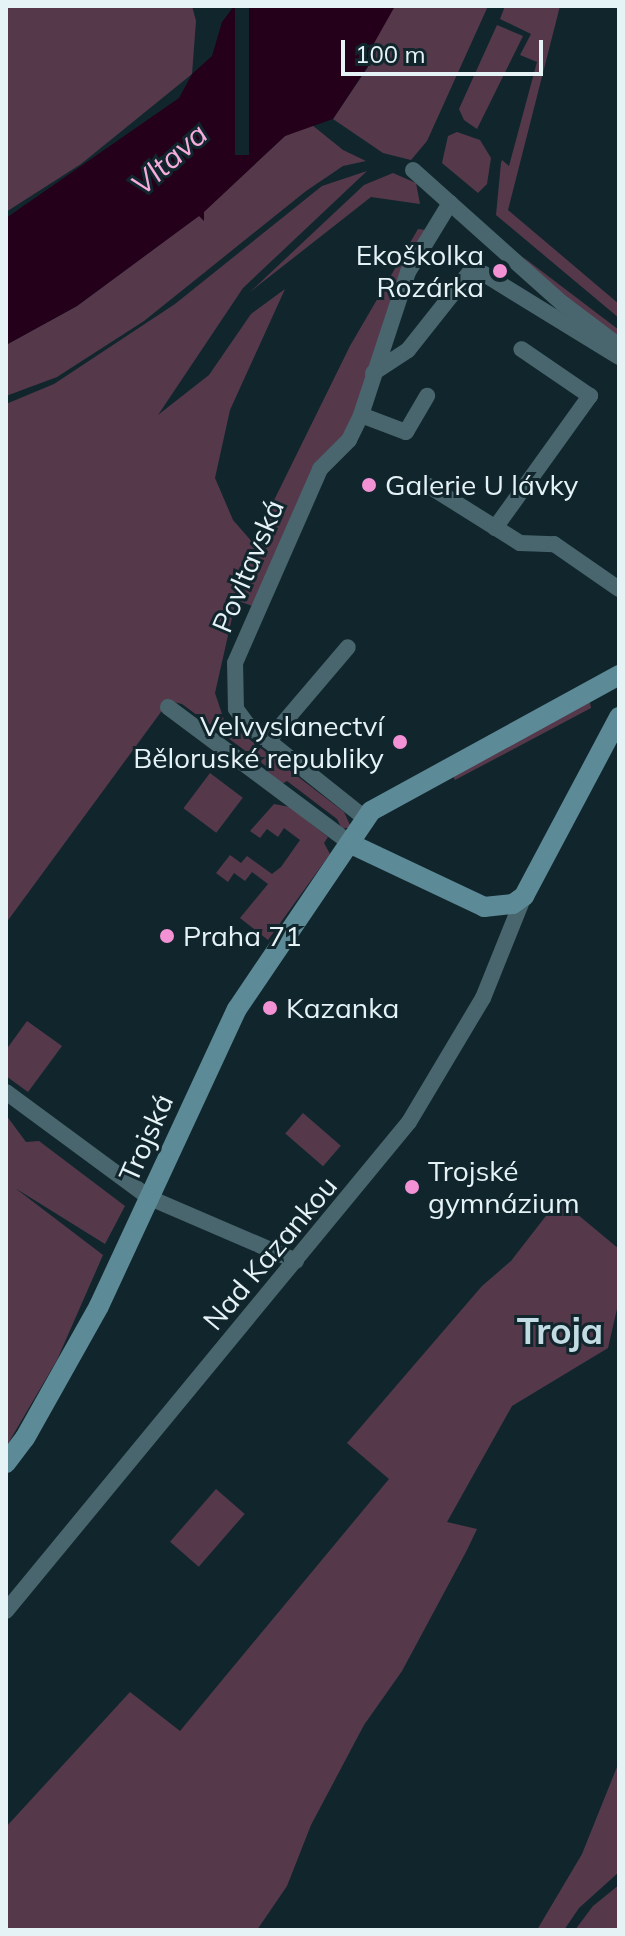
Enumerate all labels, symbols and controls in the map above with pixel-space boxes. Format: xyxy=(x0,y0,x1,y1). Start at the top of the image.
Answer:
scale bar xyxy=(345,24,547,74)
text: 100 m xyxy=(355,39,426,69)
water label: Vltava xyxy=(123,115,215,203)
place label: Ekoškolka Rozárka xyxy=(356,238,484,304)
marker: Ekoškolka Rozárka xyxy=(491,262,509,280)
place label: Galerie U lávky xyxy=(385,468,578,502)
marker: Galerie U lávky xyxy=(360,476,378,494)
street label: Povltavská xyxy=(205,495,291,637)
place label: Velvyslanectví Běloruské republiky xyxy=(133,709,384,775)
marker: Velvyslanectví Běloruské republiky xyxy=(391,733,409,751)
place label: Praha 71 xyxy=(183,919,302,953)
marker: Praha 71 xyxy=(158,927,176,945)
place label: Kazanka xyxy=(286,991,399,1025)
marker: Kazanka xyxy=(261,999,279,1017)
street label: Trojská xyxy=(112,1089,180,1187)
place label: Trojské gymnázium xyxy=(428,1154,579,1220)
street label: Nad Kazankou xyxy=(196,1169,344,1337)
marker: Trojské gymnázium xyxy=(403,1178,421,1196)
district label: Troja xyxy=(517,1309,603,1353)

